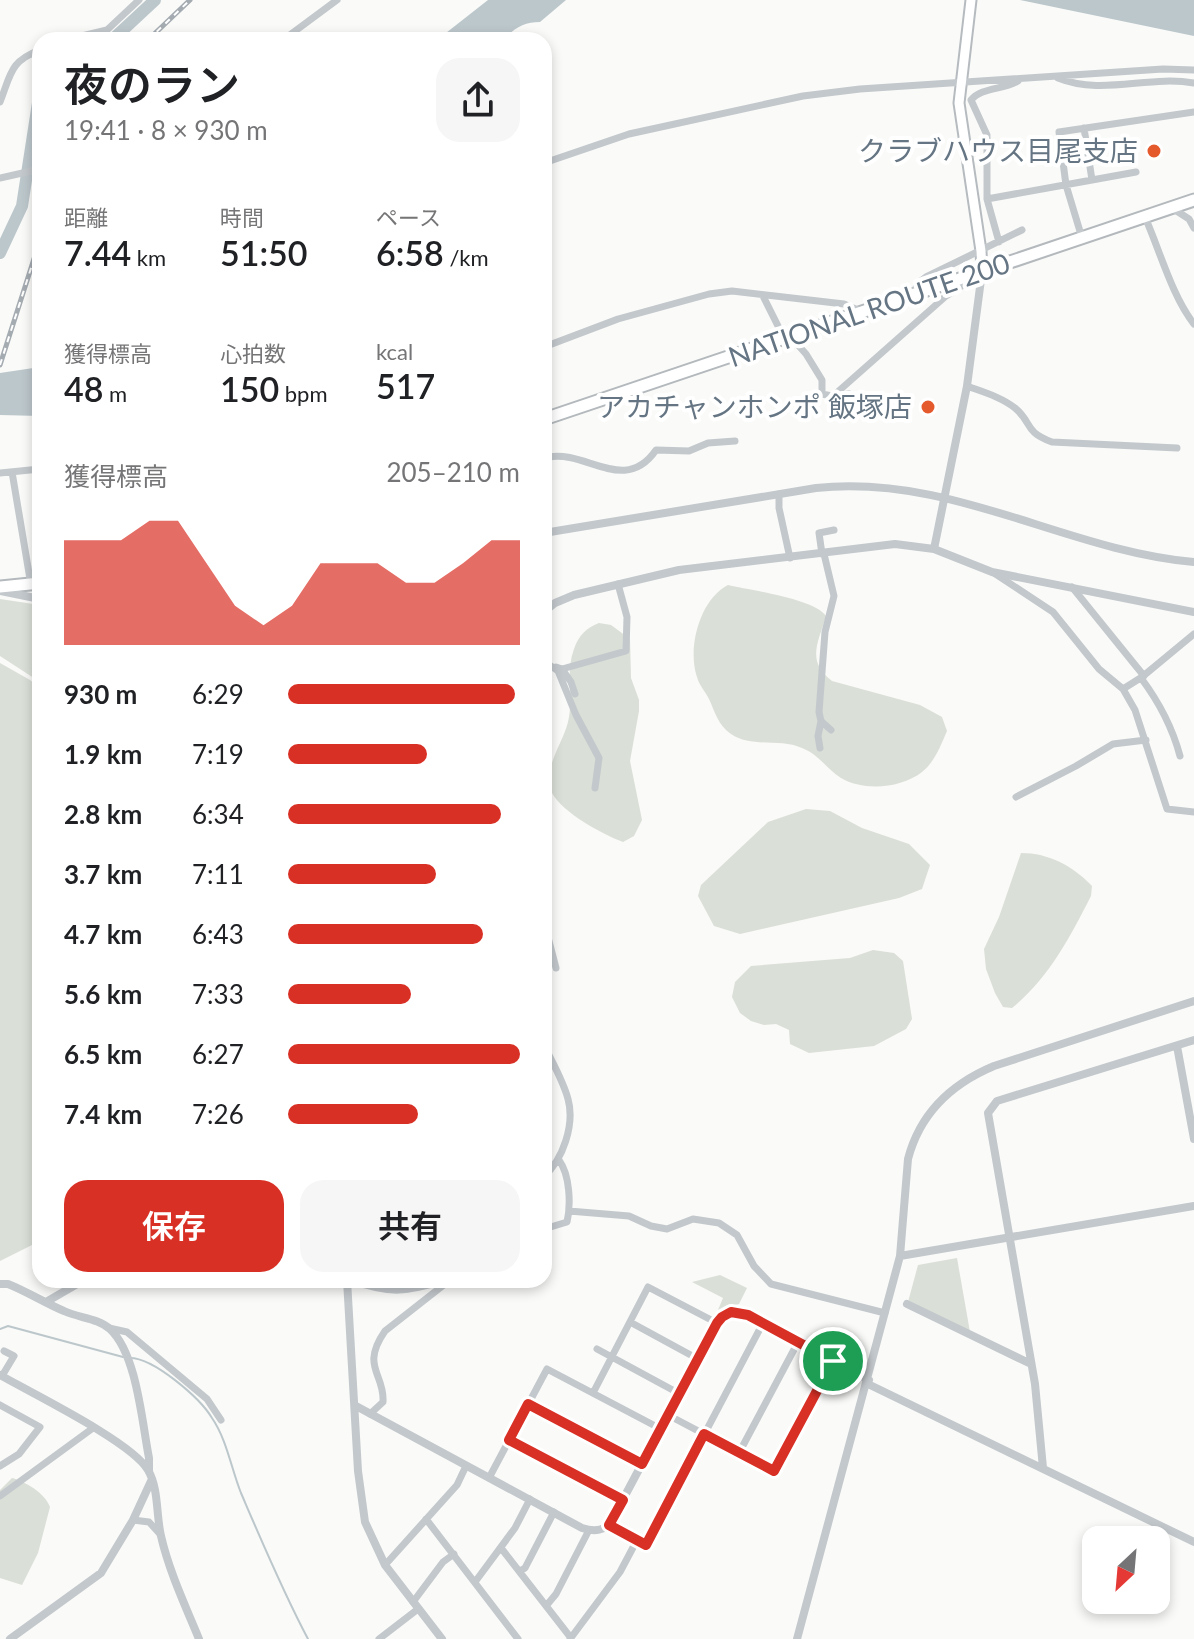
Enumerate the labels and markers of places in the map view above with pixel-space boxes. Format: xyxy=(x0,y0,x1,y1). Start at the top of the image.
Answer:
place label: クラブハウス目尾支店 xyxy=(858,133,1138,167)
marker: クラブハウス目尾支店 xyxy=(1145,142,1163,160)
place label: アカチャンホンポ 飯塚店 xyxy=(597,389,912,423)
marker: アカチャンホンポ 飯塚店 xyxy=(919,398,937,416)
pin xyxy=(799,1327,867,1395)

